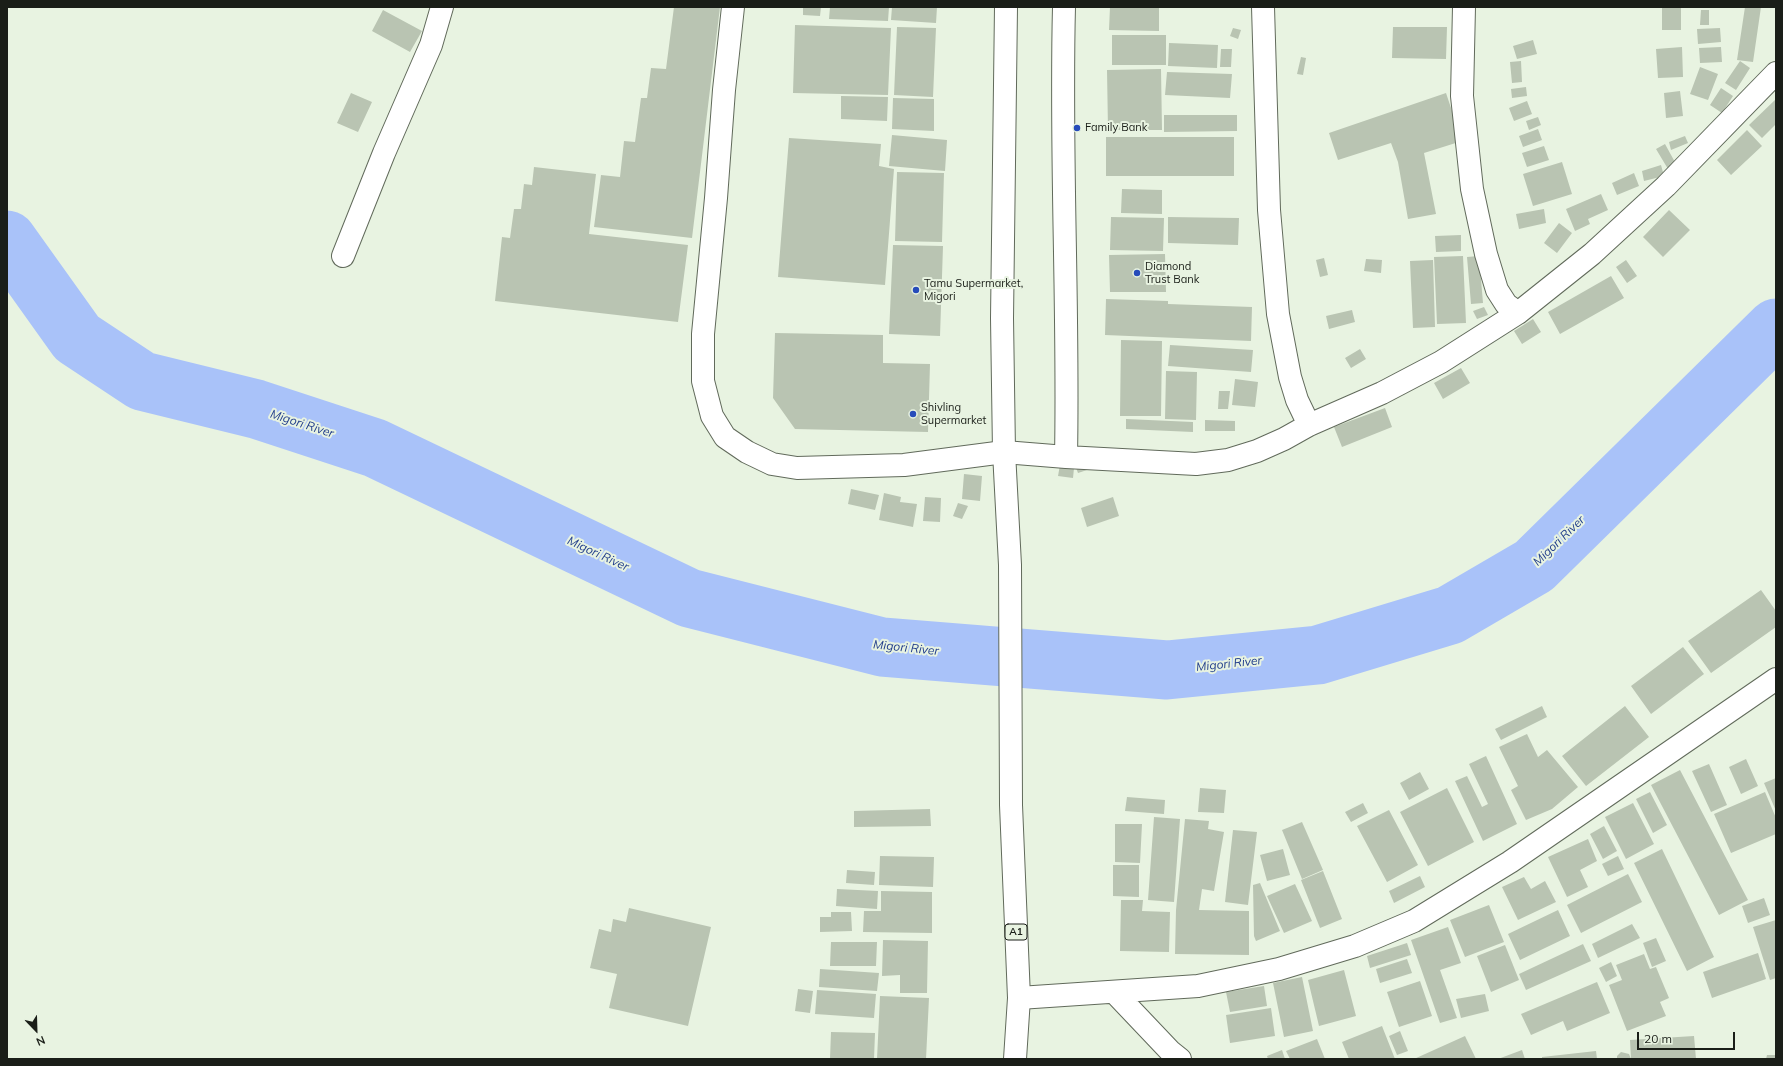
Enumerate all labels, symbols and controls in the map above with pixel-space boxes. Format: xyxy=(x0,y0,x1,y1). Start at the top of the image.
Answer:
place label: Family Bank xyxy=(1085,121,1147,135)
marker: Family Bank xyxy=(1072,123,1082,133)
place label: Diamond Trust Bank xyxy=(1145,260,1199,286)
marker: Diamond Trust Bank xyxy=(1132,268,1142,278)
place label: Tamu Supermarket, Migori xyxy=(924,277,1023,303)
marker: Tamu Supermarket, Migori xyxy=(911,285,921,295)
place label: Shivling Supermarket xyxy=(921,401,986,427)
water label: Migori River xyxy=(268,407,336,441)
marker: Shivling Supermarket xyxy=(908,409,918,419)
water label: Migori River xyxy=(1530,513,1588,569)
water label: Migori River xyxy=(565,534,631,574)
water label: Migori River xyxy=(872,637,940,659)
water label: Migori River xyxy=(1195,653,1263,675)
road number: A1 xyxy=(1005,924,1027,940)
north arrow xyxy=(16,1010,56,1050)
scale bar xyxy=(1639,1024,1737,1050)
text: 20 m xyxy=(1644,1031,1672,1046)
text: N xyxy=(34,1033,47,1049)

